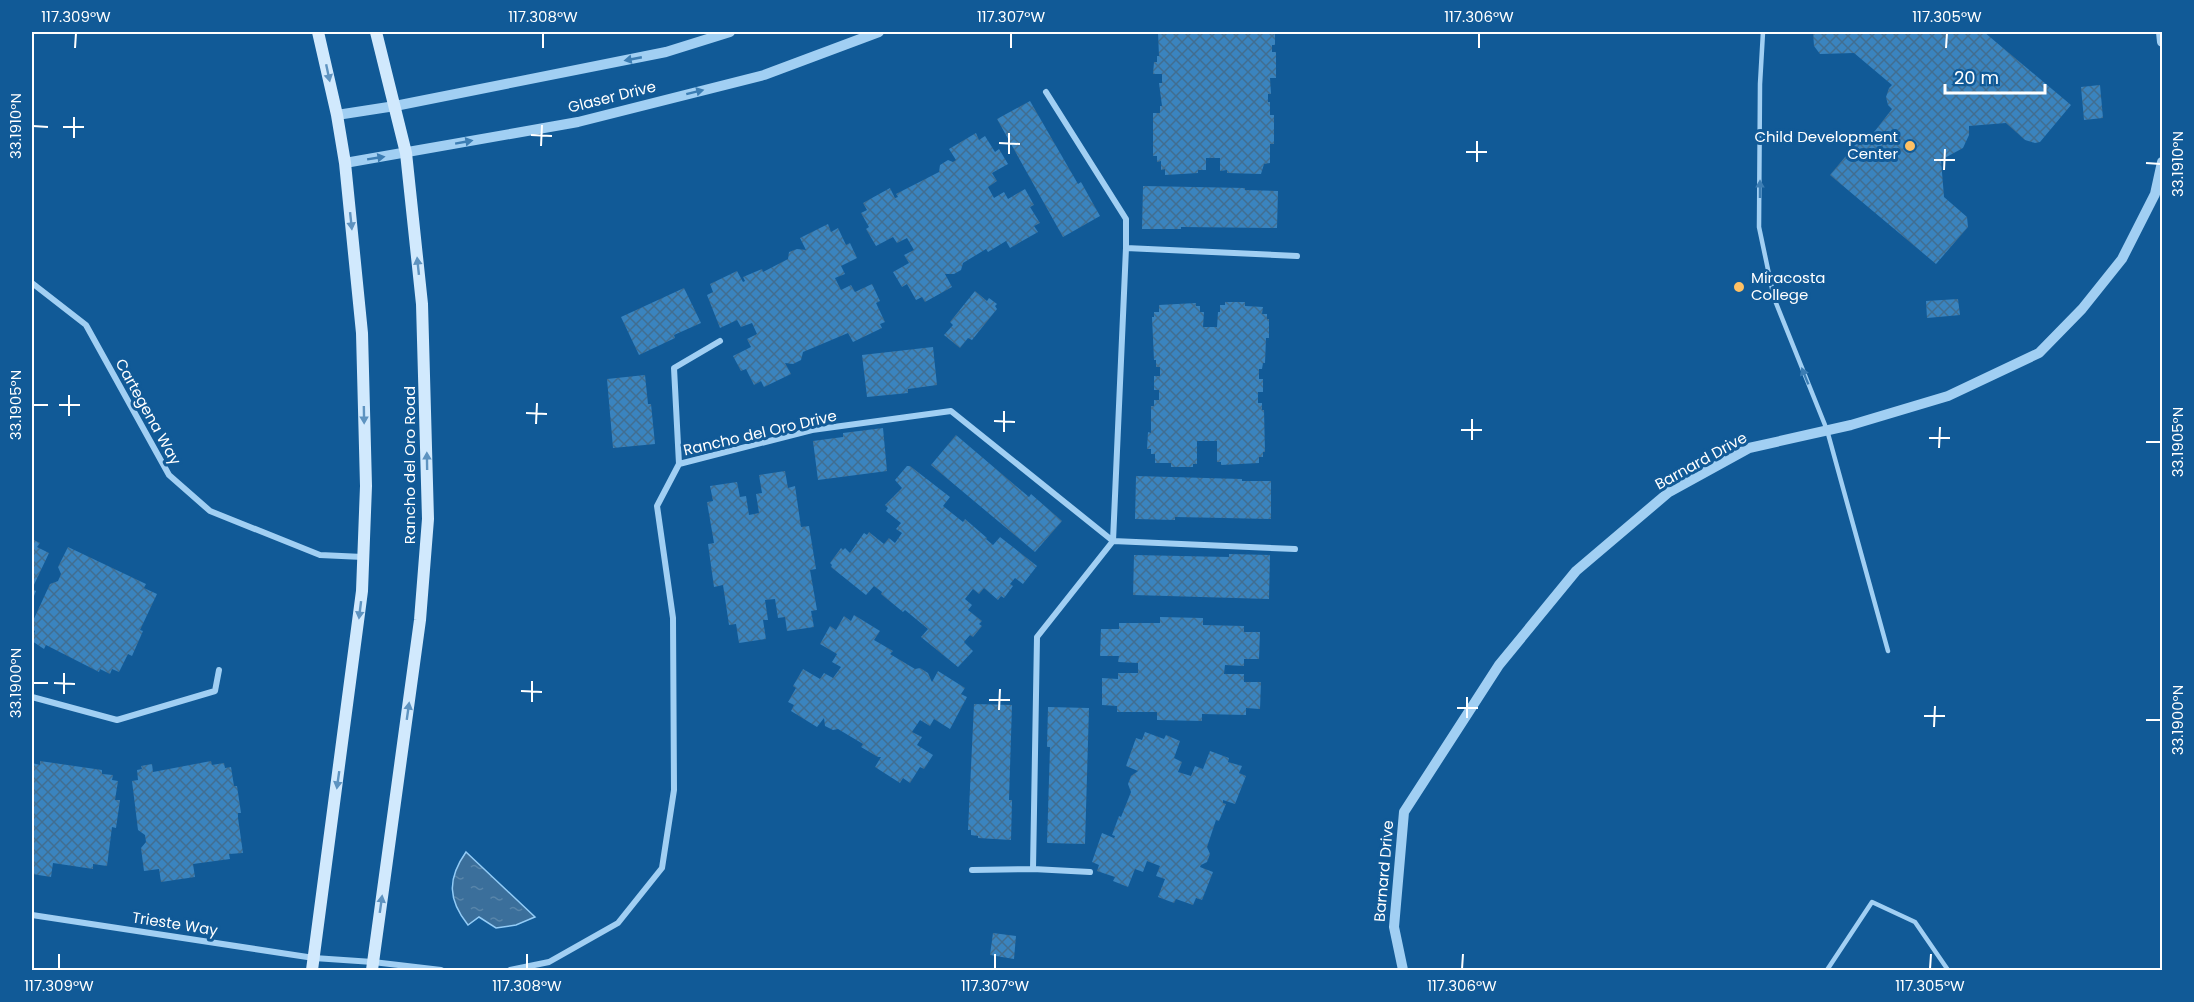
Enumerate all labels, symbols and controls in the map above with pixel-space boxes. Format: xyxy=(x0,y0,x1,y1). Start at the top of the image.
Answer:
text: 117.309°W xyxy=(41,6,111,27)
text: 117.308°W xyxy=(508,6,578,27)
text: 117.307°W xyxy=(977,6,1045,27)
text: 117.306°W xyxy=(1444,6,1514,27)
text: 117.305°W xyxy=(1912,6,1982,27)
one-way arrow xyxy=(623,55,642,64)
scale bar xyxy=(1945,57,2046,95)
one-way arrow xyxy=(324,64,333,83)
text: 20 m xyxy=(1954,65,1999,90)
street label: Glaser Drive xyxy=(566,75,658,118)
one-way arrow xyxy=(686,87,704,97)
text: 33.1910°N xyxy=(5,93,26,159)
place label: Child Development Center xyxy=(1754,126,1898,164)
text: 33.1910°N xyxy=(2167,131,2188,197)
one-way arrow xyxy=(454,138,473,147)
marker: Child Development Center xyxy=(1903,139,1917,153)
one-way arrow xyxy=(366,153,385,162)
one-way arrow xyxy=(1755,179,1765,198)
one-way arrow xyxy=(346,211,356,230)
one-way arrow xyxy=(413,257,423,276)
place label: Miracosta College xyxy=(1751,267,1825,305)
marker: Miracosta College xyxy=(1732,280,1746,294)
street label: Cartegena Way xyxy=(111,355,187,469)
one-way arrow xyxy=(1800,367,1809,385)
text: 33.1905°N xyxy=(5,370,26,440)
street label: Rancho del Oro Road xyxy=(399,386,420,544)
street label: Rancho del Oro Drive xyxy=(681,405,839,460)
one-way arrow xyxy=(360,406,369,425)
text: 33.1905°N xyxy=(2167,407,2188,477)
street label: Barnard Drive xyxy=(1651,427,1750,494)
one-way arrow xyxy=(423,451,432,470)
one-way arrow xyxy=(355,600,364,619)
text: 33.1900°N xyxy=(5,648,26,718)
text: 33.1900°N xyxy=(2167,685,2188,755)
one-way arrow xyxy=(403,701,412,720)
one-way arrow xyxy=(334,771,343,790)
street label: Barnard Drive xyxy=(1369,819,1398,923)
one-way arrow xyxy=(376,894,385,913)
street label: Trieste Way xyxy=(131,906,220,941)
text: 117.309°W xyxy=(24,975,94,996)
text: 117.308°W xyxy=(492,975,562,996)
text: 117.307°W xyxy=(961,975,1029,996)
text: 117.306°W xyxy=(1427,975,1497,996)
text: 117.305°W xyxy=(1895,975,1965,996)

